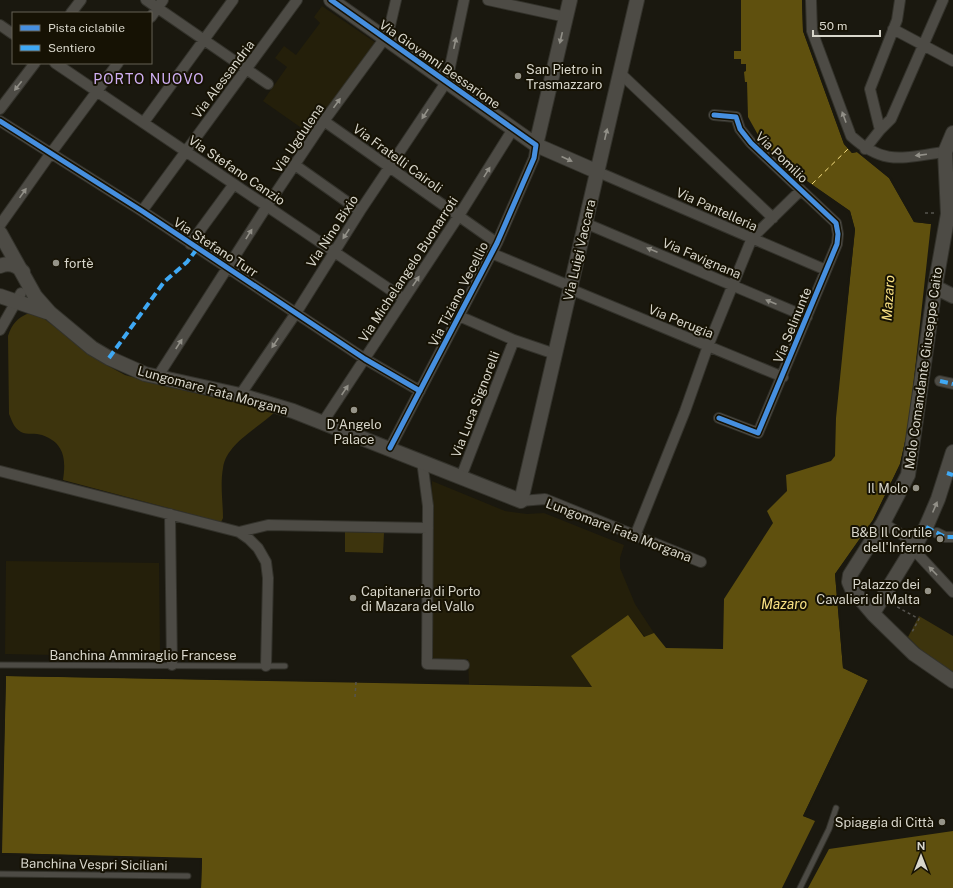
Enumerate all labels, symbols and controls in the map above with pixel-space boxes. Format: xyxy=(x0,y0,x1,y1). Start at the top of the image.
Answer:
legend xyxy=(12,12,152,64)
scale bar xyxy=(813,12,880,38)
street label: Via Giovanni Bessarione xyxy=(376,17,503,112)
text: 50 m xyxy=(819,19,847,33)
text: Pista ciclabile xyxy=(48,21,125,35)
one-way arrow xyxy=(558,32,564,44)
street label: Via Alessandria xyxy=(189,37,258,121)
one-way arrow xyxy=(452,37,458,49)
text: Sentiero xyxy=(48,41,96,55)
place label: San Pietro in Trasmazzaro xyxy=(526,62,602,92)
district label: PORTO NUOVO xyxy=(93,71,205,87)
marker: San Pietro in Trasmazzaro xyxy=(513,71,523,81)
one-way arrow xyxy=(13,80,22,91)
one-way arrow xyxy=(333,98,341,108)
street label: Via Ugdulena xyxy=(270,101,327,176)
one-way arrow xyxy=(421,108,429,119)
one-way arrow xyxy=(840,111,846,123)
street label: Via Fratelli Cairoli xyxy=(350,121,445,196)
one-way arrow xyxy=(603,127,609,139)
street label: Via Pomilio xyxy=(752,129,811,186)
street label: Via Stefano Canzio xyxy=(186,132,288,208)
one-way arrow xyxy=(915,151,927,158)
one-way arrow xyxy=(561,156,573,162)
one-way arrow xyxy=(483,166,490,178)
street label: Via Pantelleria xyxy=(674,185,760,234)
one-way arrow xyxy=(18,188,26,198)
street label: Via Nino Bixio xyxy=(303,192,361,270)
street label: Via Michelangelo Buonarroti xyxy=(356,194,461,345)
street label: Via Luigi Vaccara xyxy=(561,198,598,302)
street label: Via Stefano Turr xyxy=(171,214,261,280)
one-way arrow xyxy=(342,228,349,240)
one-way arrow xyxy=(245,229,253,239)
street label: Via Favignana xyxy=(660,235,743,282)
street label: Via Tiziano Vecellio xyxy=(426,239,491,349)
one-way arrow xyxy=(645,247,657,253)
place label: fortè xyxy=(64,256,94,271)
marker: fortè xyxy=(51,258,61,268)
street label: Molo Comandante Giuseppe Caito xyxy=(902,266,945,470)
water label: Mazaro xyxy=(878,274,898,322)
one-way arrow xyxy=(412,276,420,286)
street label: Via Selinunte xyxy=(770,285,814,365)
one-way arrow xyxy=(766,299,777,305)
street label: Via Perugia xyxy=(646,302,716,341)
one-way arrow xyxy=(176,338,183,349)
one-way arrow xyxy=(271,338,279,348)
street label: Via Luca Signorelli xyxy=(448,349,503,459)
street label: Lungomare Fata Morgana xyxy=(136,363,290,418)
one-way arrow xyxy=(341,384,349,395)
marker: D'Angelo Palace xyxy=(349,405,359,415)
place label: D'Angelo Palace xyxy=(326,417,382,447)
place label: Il Molo xyxy=(867,481,908,496)
marker: Il Molo xyxy=(911,483,921,493)
street label: Lungomare Fata Morgana xyxy=(544,496,694,565)
one-way arrow xyxy=(932,502,938,513)
place label: B&B Il Cortile dell'Inferno xyxy=(851,525,932,555)
marker: B&B Il Cortile dell'Inferno xyxy=(935,534,945,544)
one-way arrow xyxy=(928,566,938,576)
place label: Palazzo dei Cavalieri di Malta xyxy=(816,577,920,607)
place label: Capitaneria di Porto di Mazara del Vallo xyxy=(361,584,480,614)
marker: Palazzo dei Cavalieri di Malta xyxy=(923,586,933,596)
marker: Capitaneria di Porto di Mazara del Vallo xyxy=(348,593,358,603)
water label: Mazaro xyxy=(761,596,807,612)
street label: Banchina Ammiraglio Francese xyxy=(49,648,237,663)
place label: Spiaggia di Città xyxy=(835,815,934,830)
marker: Spiaggia di Città xyxy=(937,817,947,827)
north arrow xyxy=(901,836,941,876)
text: N xyxy=(917,840,925,852)
street label: Banchina Vespri Siciliani xyxy=(20,856,168,873)

